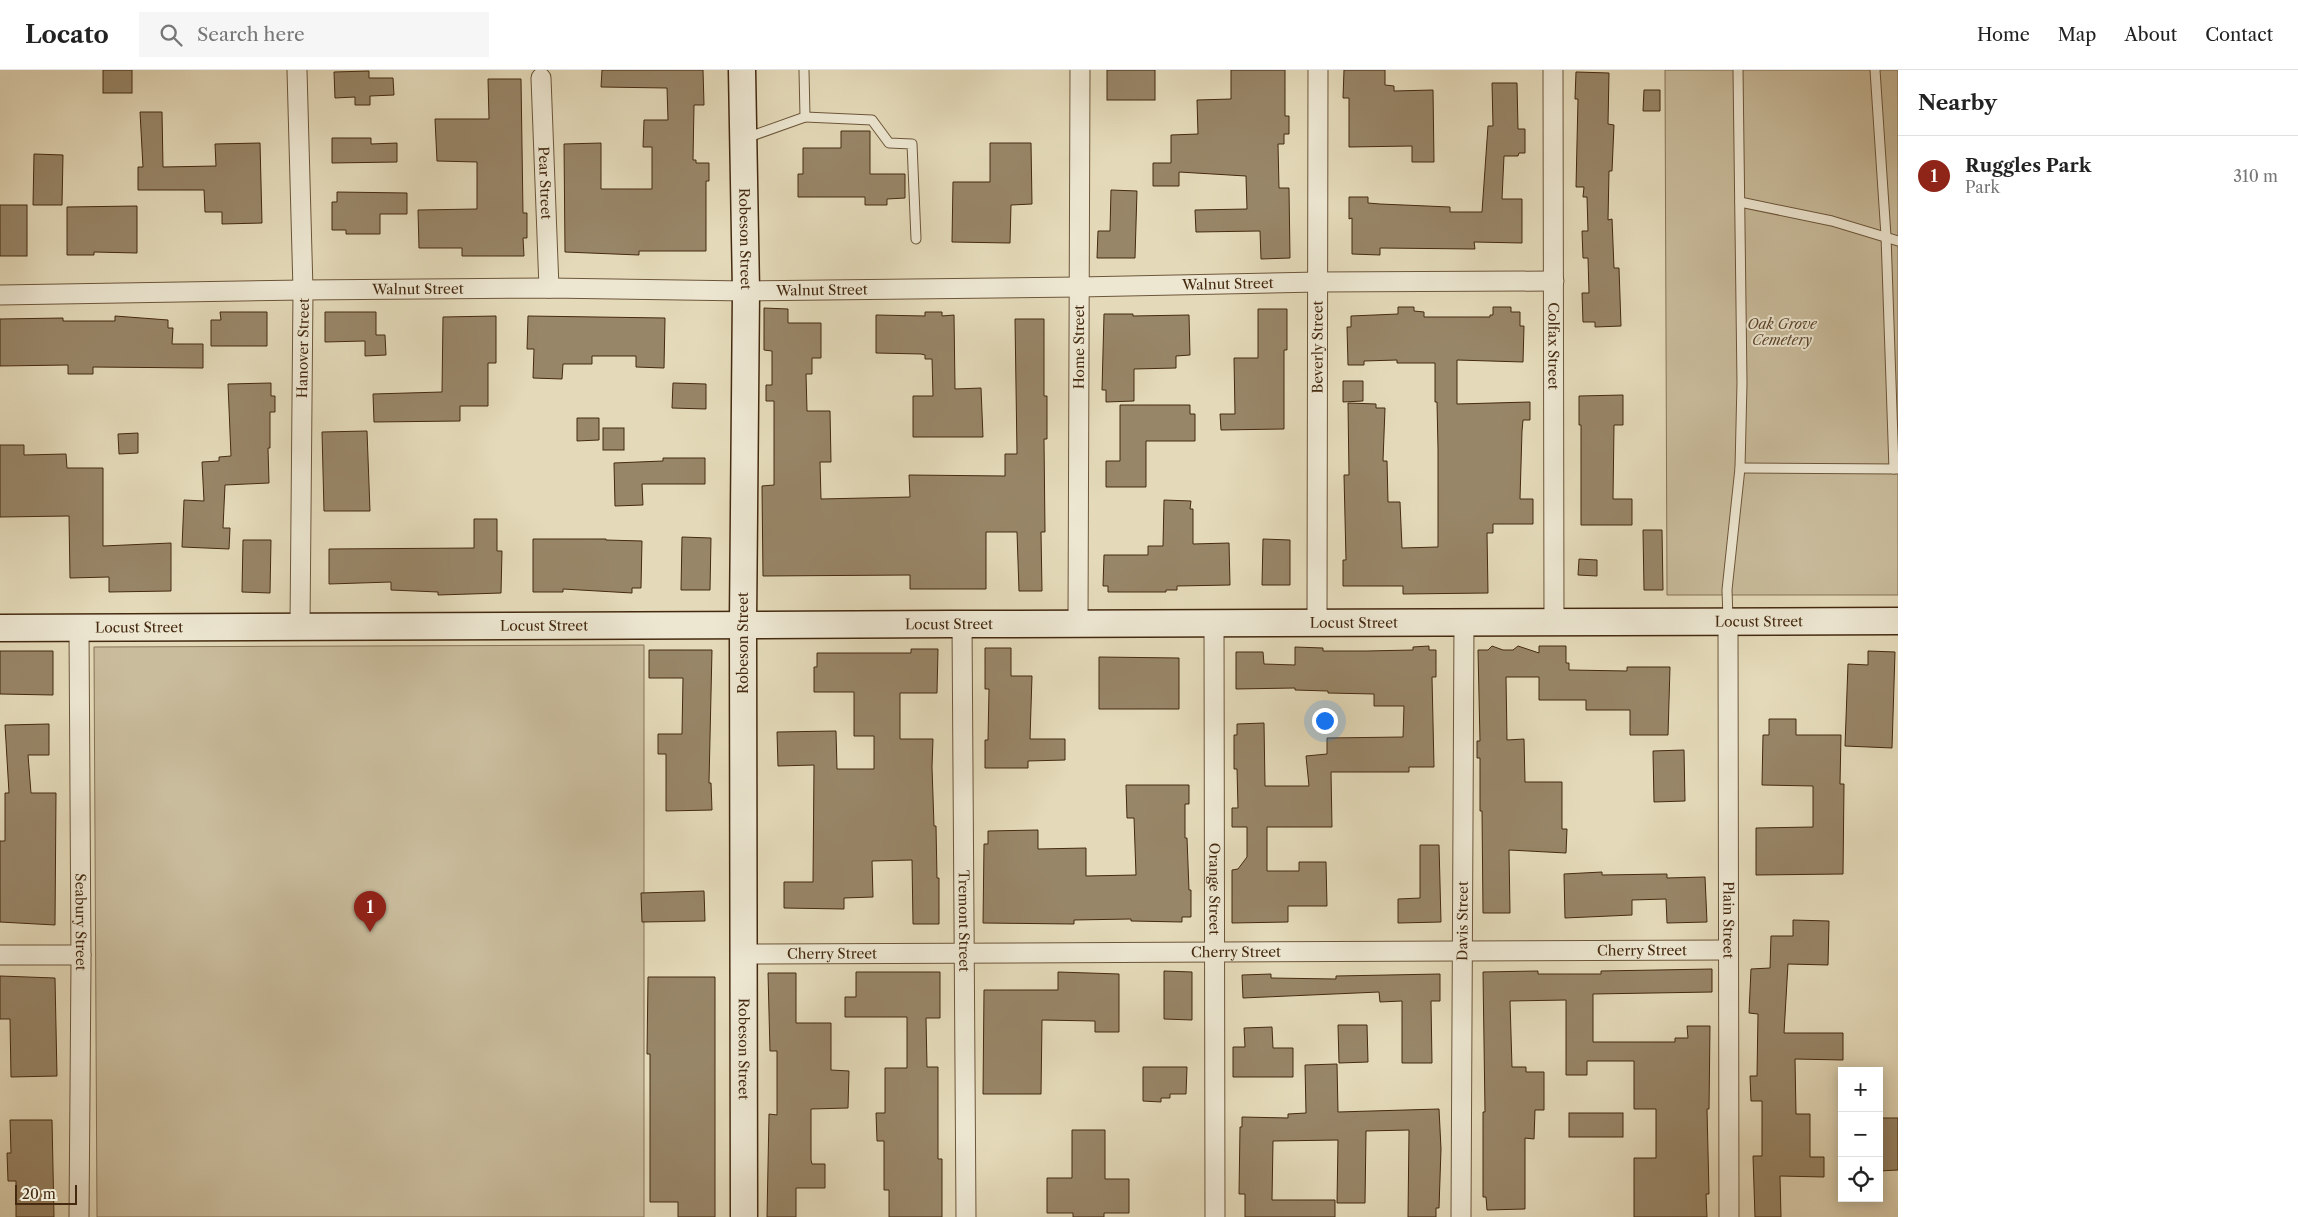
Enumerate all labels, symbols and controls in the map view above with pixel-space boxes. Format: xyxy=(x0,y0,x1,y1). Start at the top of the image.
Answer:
search box xyxy=(139,12,489,57)
text: Locato xyxy=(25,20,109,49)
icon: search xyxy=(157,21,185,49)
text: Search here xyxy=(197,23,305,46)
text: Home xyxy=(1977,24,2030,46)
text: Map xyxy=(2058,24,2096,46)
text: About xyxy=(2124,24,2177,46)
text: Contact xyxy=(2205,24,2273,46)
text: Nearby xyxy=(1918,90,1997,115)
street label: Pear Street xyxy=(535,146,555,220)
text: Ruggles Park xyxy=(1965,154,2091,177)
text: 1 xyxy=(1930,166,1938,186)
text: 310 m xyxy=(2233,166,2278,186)
text: Park xyxy=(1965,177,2000,197)
street label: Robeson Street xyxy=(735,188,755,290)
street label: Walnut Street xyxy=(1181,274,1274,294)
street label: Walnut Street xyxy=(371,280,464,298)
street label: Walnut Street xyxy=(775,281,868,300)
street label: Hanover Street xyxy=(293,298,313,398)
street label: Beverly Street xyxy=(1308,300,1327,394)
street label: Colfax Street xyxy=(1544,302,1563,390)
street label: Home Street xyxy=(1070,305,1088,389)
park label: Oak Grove Cemetery xyxy=(1747,315,1818,349)
street label: Robeson Street xyxy=(734,592,752,694)
street label: Locust Street xyxy=(1715,612,1803,631)
street label: Locust Street xyxy=(1310,614,1398,632)
street label: Locust Street xyxy=(905,615,993,633)
street label: Locust Street xyxy=(500,616,588,635)
street label: Locust Street xyxy=(95,618,183,637)
your location xyxy=(1312,708,1338,734)
street label: Orange Street xyxy=(1205,843,1224,935)
street label: Tremont Street xyxy=(955,870,973,972)
street label: Seabury Street xyxy=(71,873,90,971)
street label: Davis Street xyxy=(1453,881,1472,961)
street label: Plain Street xyxy=(1719,881,1738,959)
pin: 1 xyxy=(354,891,386,932)
street label: Cherry Street xyxy=(1597,941,1687,960)
street label: Cherry Street xyxy=(1191,943,1281,961)
street label: Cherry Street xyxy=(787,944,877,963)
street label: Robeson Street xyxy=(735,998,753,1100)
map controls xyxy=(1838,1067,1883,1202)
button: + xyxy=(1838,1067,1883,1112)
button: − xyxy=(1838,1112,1883,1157)
button: locate xyxy=(1838,1157,1883,1202)
scale bar xyxy=(15,1182,78,1205)
text: 20 m xyxy=(22,1185,56,1203)

